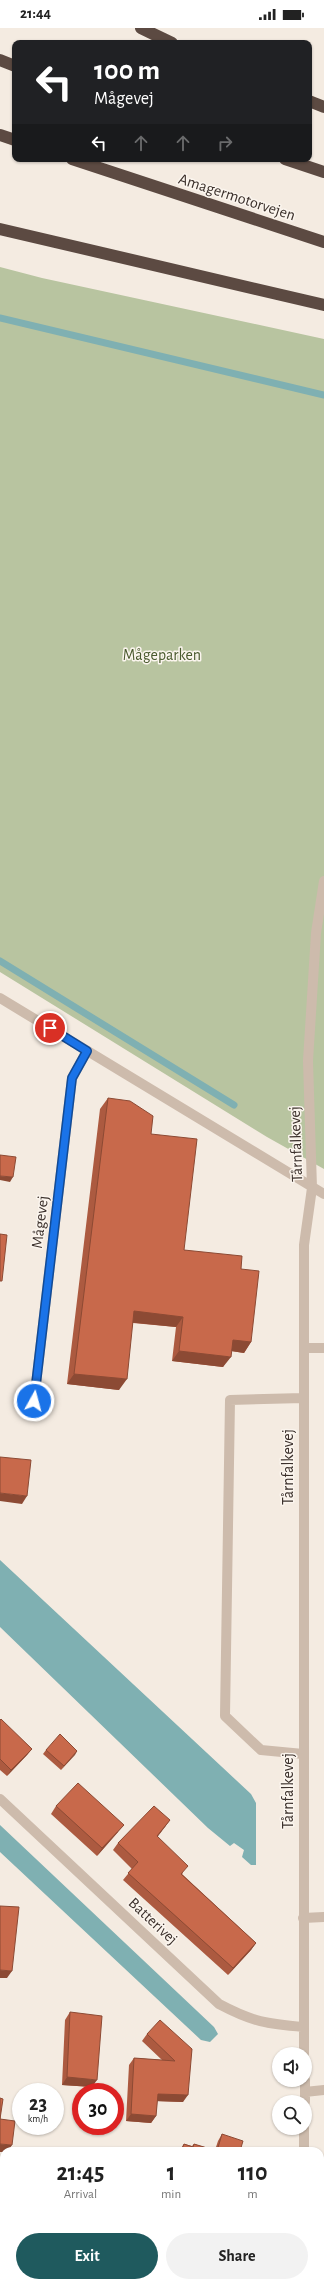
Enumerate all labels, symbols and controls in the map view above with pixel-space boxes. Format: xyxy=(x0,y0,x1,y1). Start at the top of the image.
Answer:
text: 21:44 xyxy=(20,6,51,21)
icon: left xyxy=(28,56,80,108)
text: 100 m xyxy=(94,57,160,85)
text: Mågevej xyxy=(94,90,154,108)
icon: left xyxy=(88,132,110,154)
icon: ahead xyxy=(130,132,152,154)
icon: ahead xyxy=(172,132,194,154)
icon: right xyxy=(214,132,236,154)
street label: Amagermotorvejen xyxy=(176,171,297,224)
park label: Mågeparken xyxy=(123,647,201,663)
pin xyxy=(33,1011,67,1045)
icon: arrive xyxy=(39,1017,61,1039)
street label: Tårnfalkevej xyxy=(287,1106,306,1182)
street label: Mågevej xyxy=(29,1195,52,1249)
position arrow xyxy=(13,1380,55,1422)
street label: Tårnfalkevej xyxy=(280,1429,297,1505)
street label: Tårnfalkevej xyxy=(280,1753,297,1829)
street label: Batterivej xyxy=(125,1895,181,1948)
map controls xyxy=(272,2047,312,2135)
button: sound xyxy=(272,2047,312,2087)
speed limit sign: 30 xyxy=(72,2083,124,2135)
text: 23 xyxy=(29,2094,47,2114)
button: search xyxy=(272,2095,312,2135)
text: km/h xyxy=(28,2114,48,2124)
text: 21:45 xyxy=(57,2161,104,2185)
text: 1 xyxy=(167,2161,175,2185)
text: 110 xyxy=(238,2161,267,2185)
text: Arrival xyxy=(64,2188,97,2201)
text: min xyxy=(161,2188,181,2201)
text: m xyxy=(247,2188,258,2201)
button: Exit xyxy=(16,2233,158,2279)
button: Share xyxy=(166,2233,308,2279)

